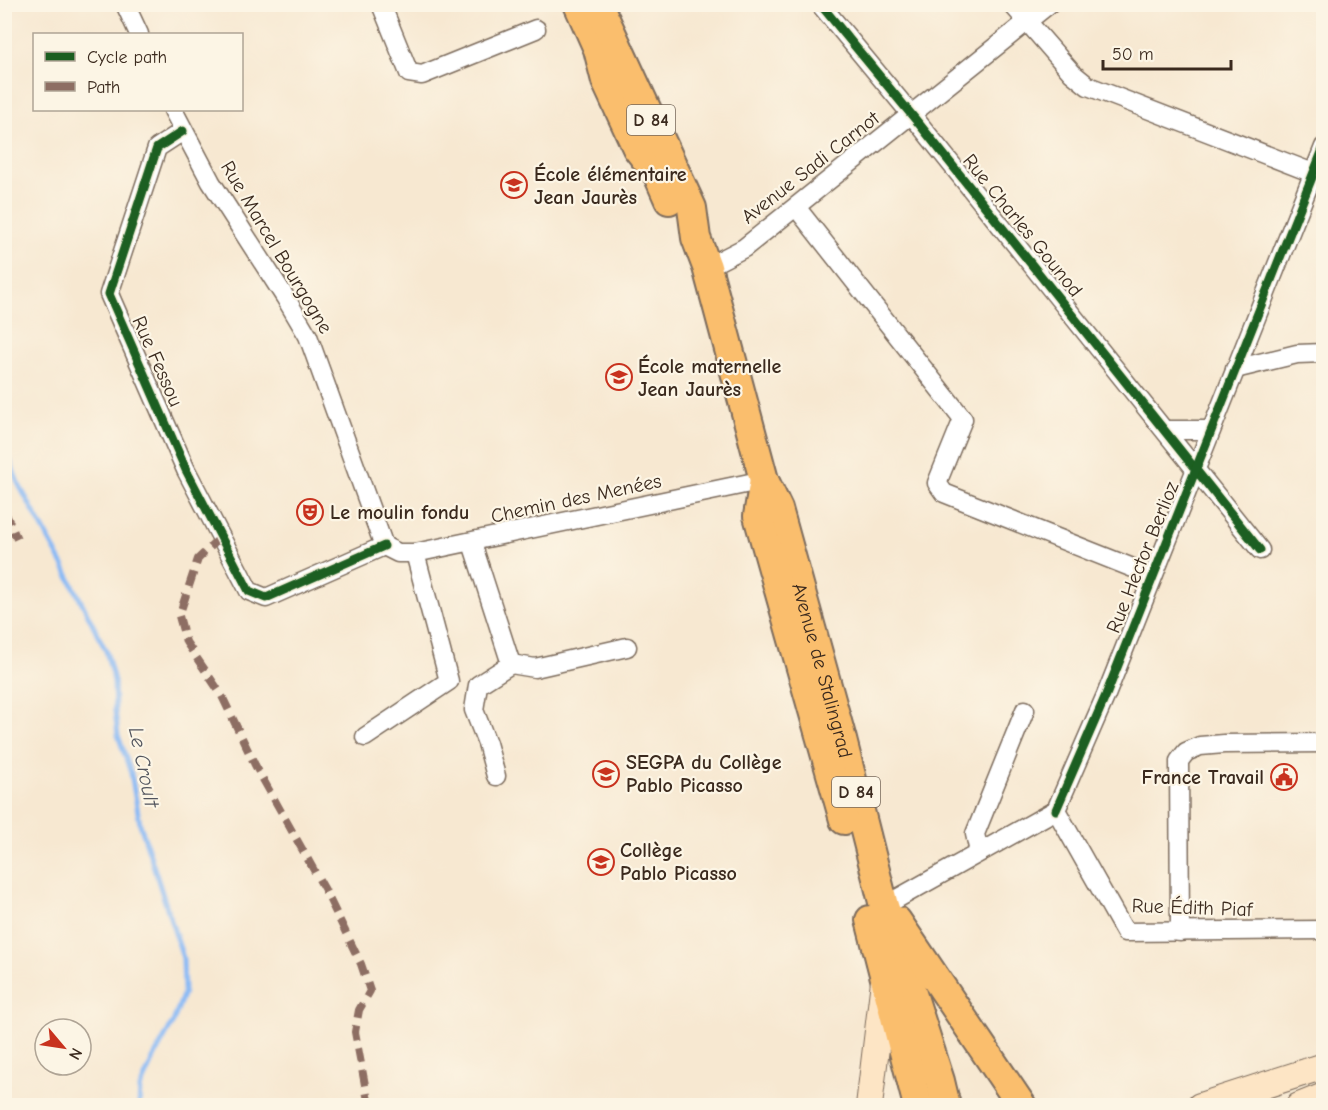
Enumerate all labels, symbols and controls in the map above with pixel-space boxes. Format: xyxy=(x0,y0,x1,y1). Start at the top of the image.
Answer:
legend xyxy=(33,33,243,111)
scale bar xyxy=(1103,33,1230,71)
text: 50 m xyxy=(1112,44,1154,65)
text: Cycle path xyxy=(87,47,167,68)
text: Path xyxy=(87,77,120,98)
road number: D 84 xyxy=(627,105,675,135)
street label: Avenue Sadi Carnot xyxy=(737,106,885,228)
street label: Rue Charles Gounod xyxy=(958,149,1087,301)
street label: Rue Marcel Bourgogne xyxy=(216,157,337,338)
place label: École élémentaire Jean Jaurès xyxy=(534,162,687,209)
school or university icon: École élémentaire Jean Jaurès xyxy=(499,170,529,200)
street label: Rue Fessou xyxy=(127,312,188,410)
place label: École maternelle Jean Jaurès xyxy=(638,354,781,401)
school or university icon: École maternelle Jean Jaurès xyxy=(604,362,634,392)
street label: Chemin des Menées xyxy=(489,469,663,528)
street label: Rue Hector Berlioz xyxy=(1102,478,1183,636)
theatre icon: Le moulin fondu xyxy=(295,497,325,527)
place label: Le moulin fondu xyxy=(330,501,469,524)
street label: Avenue de Stalingrad xyxy=(787,580,857,760)
water label: Le Croult xyxy=(124,724,165,811)
place label: SEGPA du Collège Pablo Picasso xyxy=(626,751,782,797)
school or university icon: SEGPA du Collège Pablo Picasso xyxy=(591,759,621,789)
public building icon: France Travail xyxy=(1269,762,1299,792)
place label: France Travail xyxy=(1142,766,1264,789)
road number: D 84 xyxy=(832,777,880,807)
place label: Collège Pablo Picasso xyxy=(620,839,737,885)
school or university icon: Collège Pablo Picasso xyxy=(586,847,616,877)
street label: Rue Édith Piaf xyxy=(1131,894,1254,921)
north arrow xyxy=(33,1017,93,1077)
text: N xyxy=(65,1045,86,1063)

